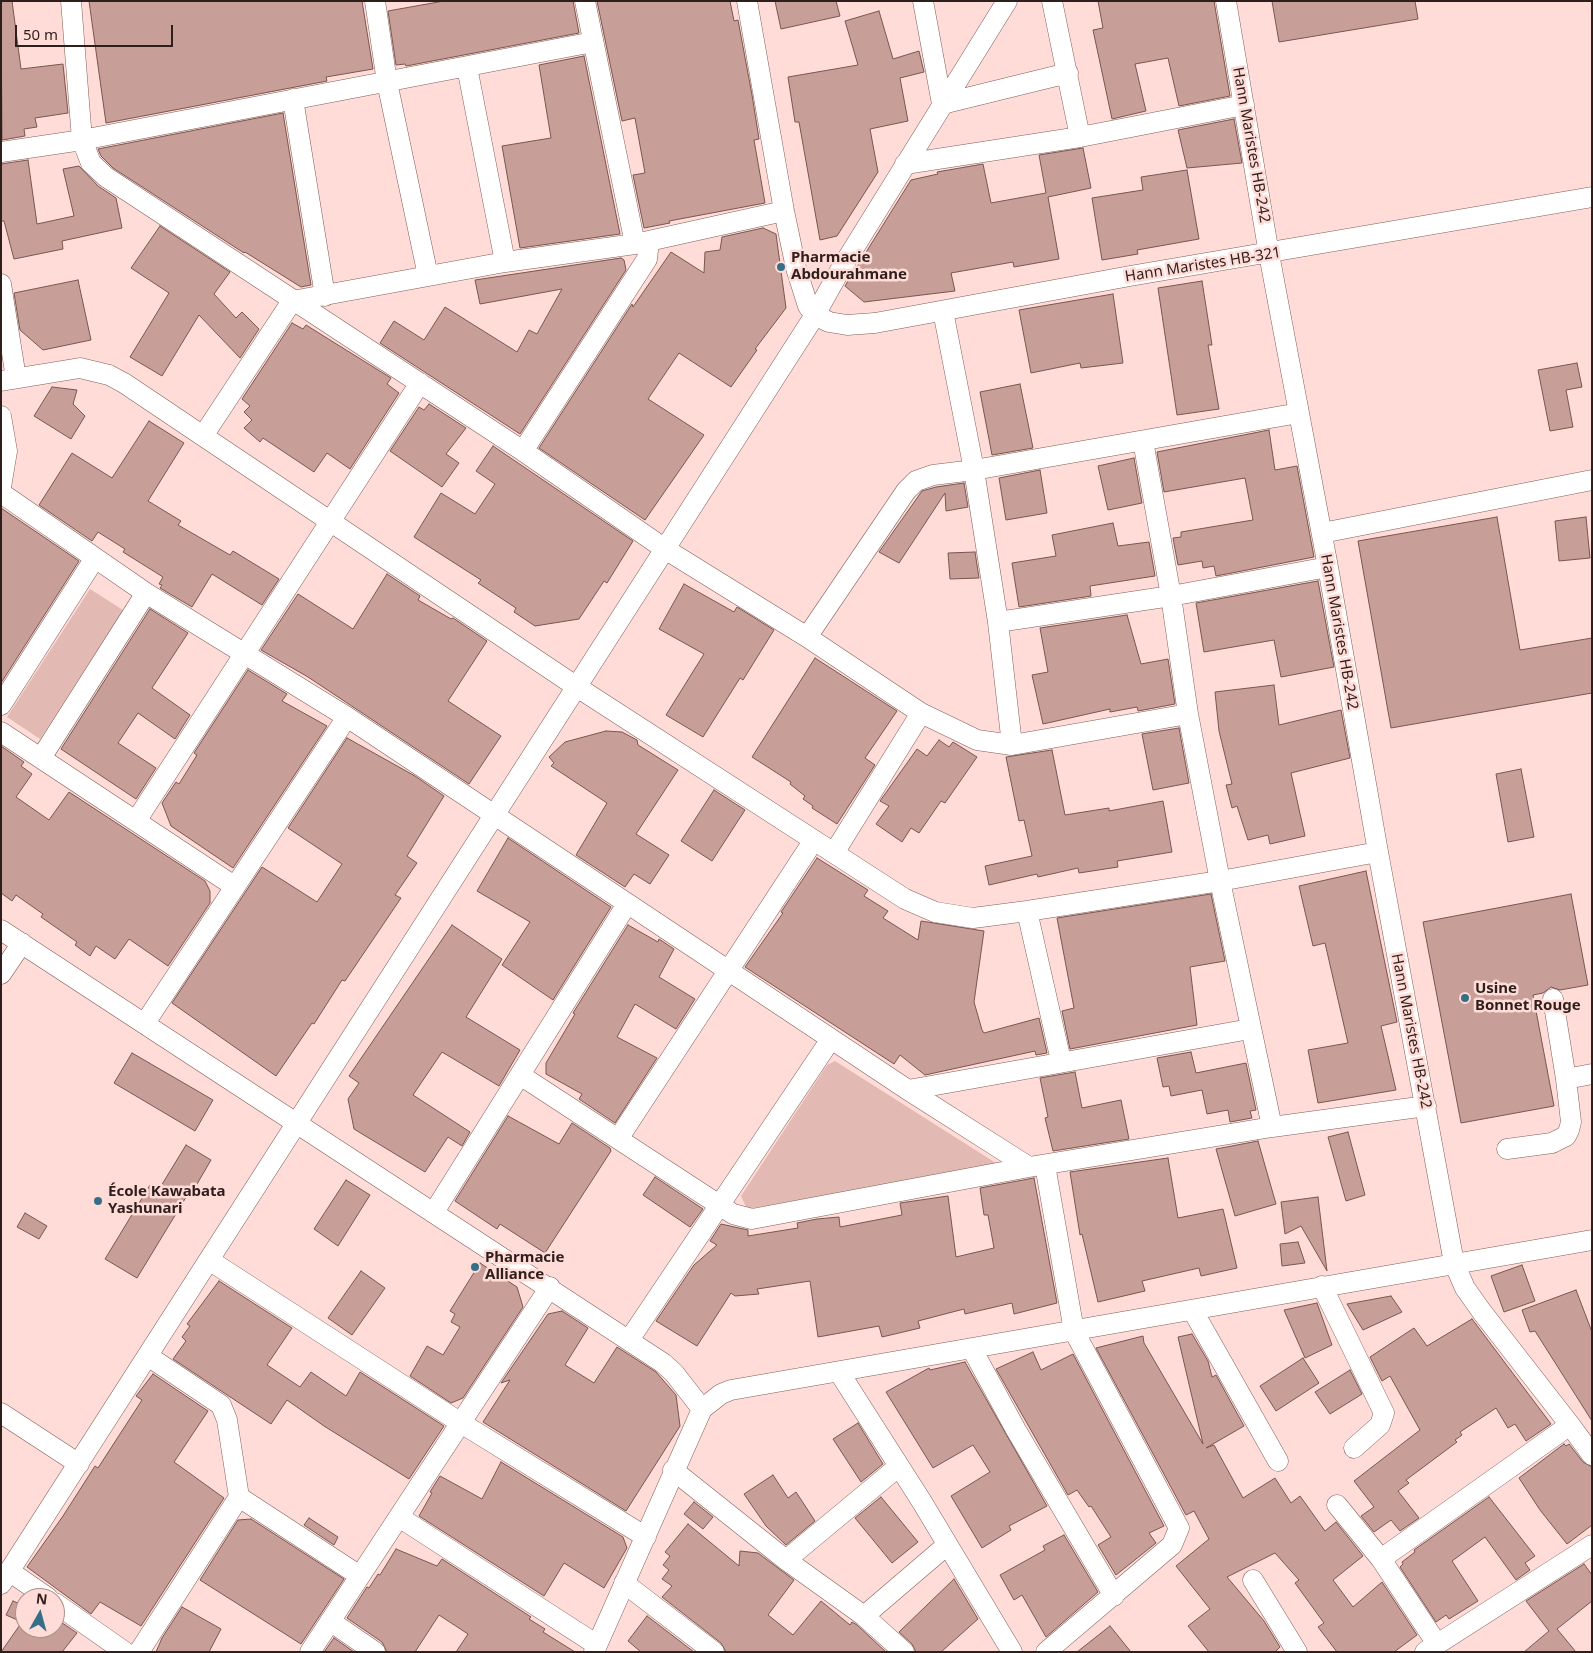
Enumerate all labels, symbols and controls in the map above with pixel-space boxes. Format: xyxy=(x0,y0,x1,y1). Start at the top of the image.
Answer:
scale bar xyxy=(18,15,175,47)
text: 50 m xyxy=(23,24,58,44)
street label: Hann Maristes HB-242 xyxy=(1228,66,1274,224)
street label: Hann Maristes HB-321 xyxy=(1124,244,1282,286)
place label: Pharmacie Abdourahmane xyxy=(791,249,907,284)
marker: Pharmacie Abdourahmane xyxy=(775,261,787,273)
street label: Hann Maristes HB-242 xyxy=(1316,553,1362,711)
street label: Hann Maristes HB-242 xyxy=(1387,952,1435,1110)
place label: Usine Bonnet Rouge xyxy=(1475,980,1581,1015)
marker: Usine Bonnet Rouge xyxy=(1459,992,1471,1004)
place label: École Kawabata Yashunari xyxy=(108,1183,226,1218)
marker: École Kawabata Yashunari xyxy=(92,1195,104,1207)
place label: Pharmacie Alliance xyxy=(485,1249,565,1284)
marker: Pharmacie Alliance xyxy=(469,1261,481,1273)
north arrow xyxy=(15,1588,65,1638)
text: N xyxy=(35,1588,49,1609)

